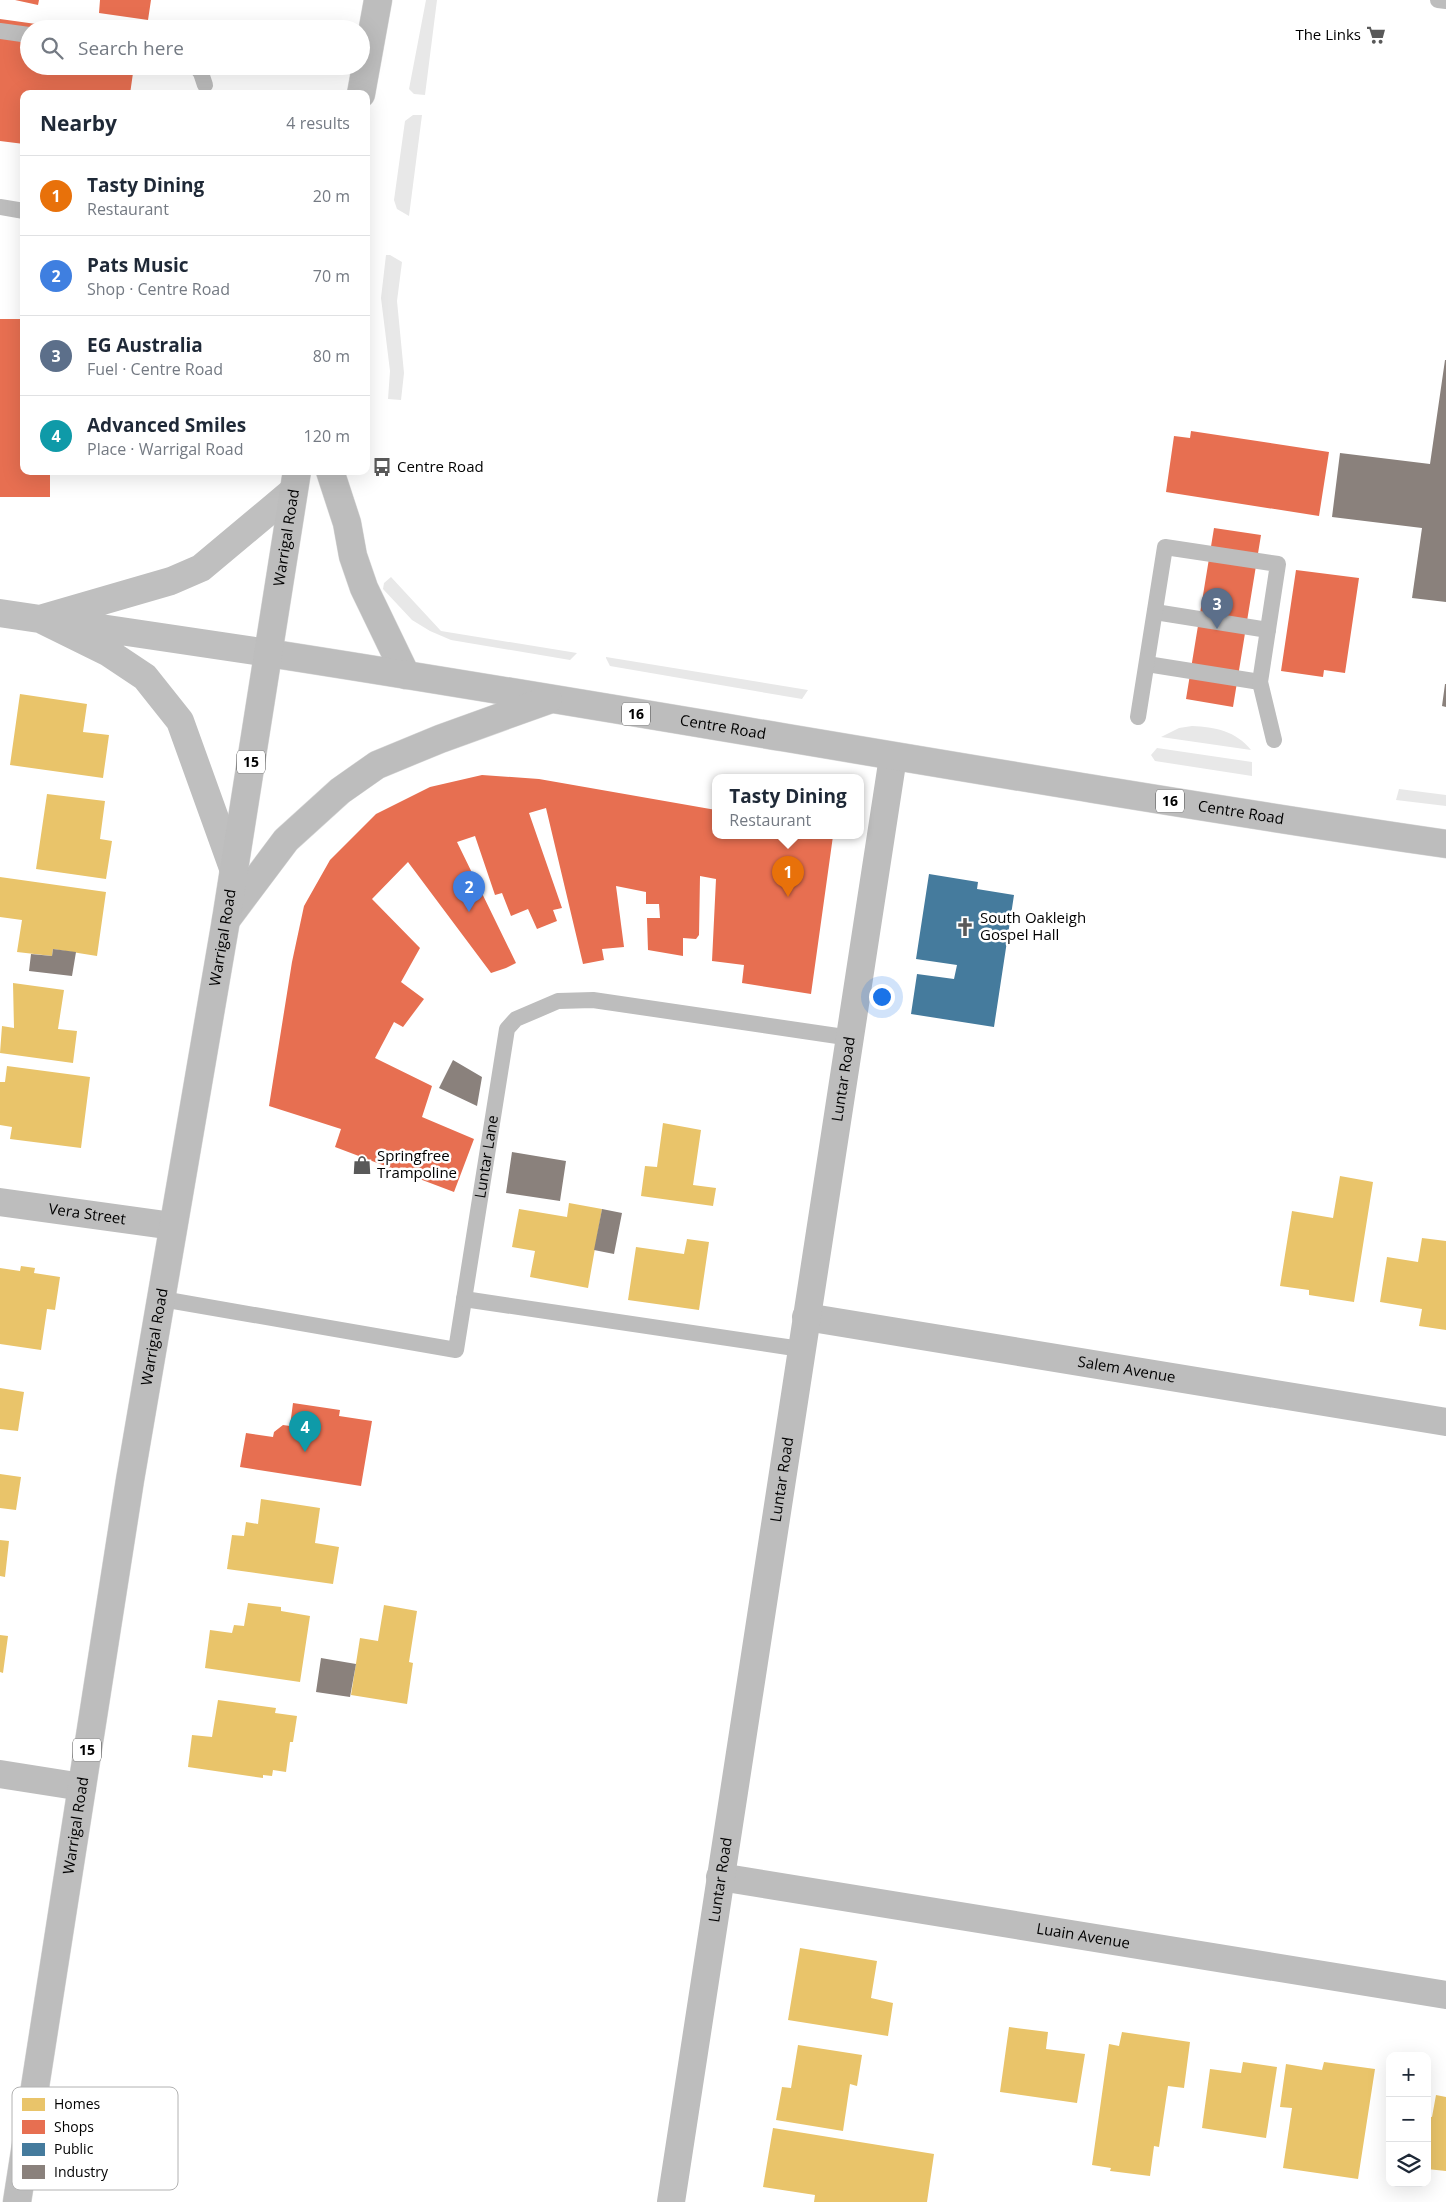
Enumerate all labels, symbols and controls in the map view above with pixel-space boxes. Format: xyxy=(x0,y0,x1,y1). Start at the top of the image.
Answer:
search box xyxy=(20,20,370,75)
place label: The Links xyxy=(1295,24,1361,44)
supermarket icon: The Links xyxy=(1365,24,1387,46)
icon: search xyxy=(38,34,66,62)
text: Search here xyxy=(78,35,184,61)
text: Nearby xyxy=(40,109,117,137)
text: 4 results xyxy=(286,112,350,134)
text: Tasty Dining xyxy=(87,172,204,198)
text: 1 xyxy=(51,185,61,207)
text: 20 m xyxy=(313,185,350,207)
text: Restaurant xyxy=(87,198,169,220)
text: Pats Music xyxy=(87,252,188,278)
text: 2 xyxy=(51,265,61,287)
text: 70 m xyxy=(313,265,350,287)
text: Shop · Centre Road xyxy=(87,278,230,300)
text: EG Australia xyxy=(87,332,203,358)
text: 3 xyxy=(51,345,61,367)
text: 80 m xyxy=(313,345,350,367)
text: Fuel · Centre Road xyxy=(87,358,223,380)
text: Advanced Smiles xyxy=(87,412,246,438)
text: 4 xyxy=(51,425,61,447)
text: 120 m xyxy=(304,425,350,447)
text: Place · Warrigal Road xyxy=(87,438,243,460)
bus stop icon: Centre Road xyxy=(371,456,393,478)
place label: Centre Road xyxy=(397,456,484,476)
street label: Warrigal Road xyxy=(268,487,303,588)
pin: 3 xyxy=(1201,588,1233,629)
road number: 16 xyxy=(622,702,650,726)
street label: Centre Road xyxy=(679,709,768,743)
road number: 15 xyxy=(237,750,265,774)
popup xyxy=(712,774,864,839)
text: Tasty Dining xyxy=(729,783,847,809)
road number: 16 xyxy=(1156,789,1184,812)
street label: Centre Road xyxy=(1197,795,1286,828)
text: Restaurant xyxy=(729,809,811,831)
pin: 1 xyxy=(772,856,804,897)
pin: 2 xyxy=(453,871,485,912)
street label: Warrigal Road xyxy=(204,887,240,988)
place label: South Oakleigh Gospel Hall xyxy=(980,907,1086,944)
church icon: South Oakleigh Gospel Hall xyxy=(954,916,976,938)
your location xyxy=(869,984,895,1010)
street label: Luntar Road xyxy=(826,1035,859,1123)
street label: Luntar Lane xyxy=(469,1114,502,1200)
place label: Springfree Trampoline xyxy=(377,1145,457,1182)
shop icon: Springfree Trampoline xyxy=(351,1154,373,1176)
street label: Vera Street xyxy=(47,1198,127,1228)
street label: Warrigal Road xyxy=(135,1287,172,1387)
street label: Salem Avenue xyxy=(1076,1351,1177,1387)
pin: 4 xyxy=(289,1411,321,1452)
street label: Luntar Road xyxy=(765,1435,797,1523)
road number: 15 xyxy=(73,1738,101,1762)
street label: Warrigal Road xyxy=(57,1775,92,1876)
street label: Luntar Road xyxy=(703,1836,736,1924)
street label: Luain Avenue xyxy=(1035,1918,1132,1953)
map controls xyxy=(1386,2052,1431,2187)
button: + xyxy=(1386,2052,1431,2097)
legend xyxy=(12,2087,178,2190)
text: Homes xyxy=(54,2094,101,2113)
button: − xyxy=(1386,2097,1431,2142)
text: Shops xyxy=(54,2117,94,2136)
text: Public xyxy=(54,2139,94,2158)
button: layers xyxy=(1386,2142,1431,2187)
text: Industry xyxy=(54,2162,109,2181)

